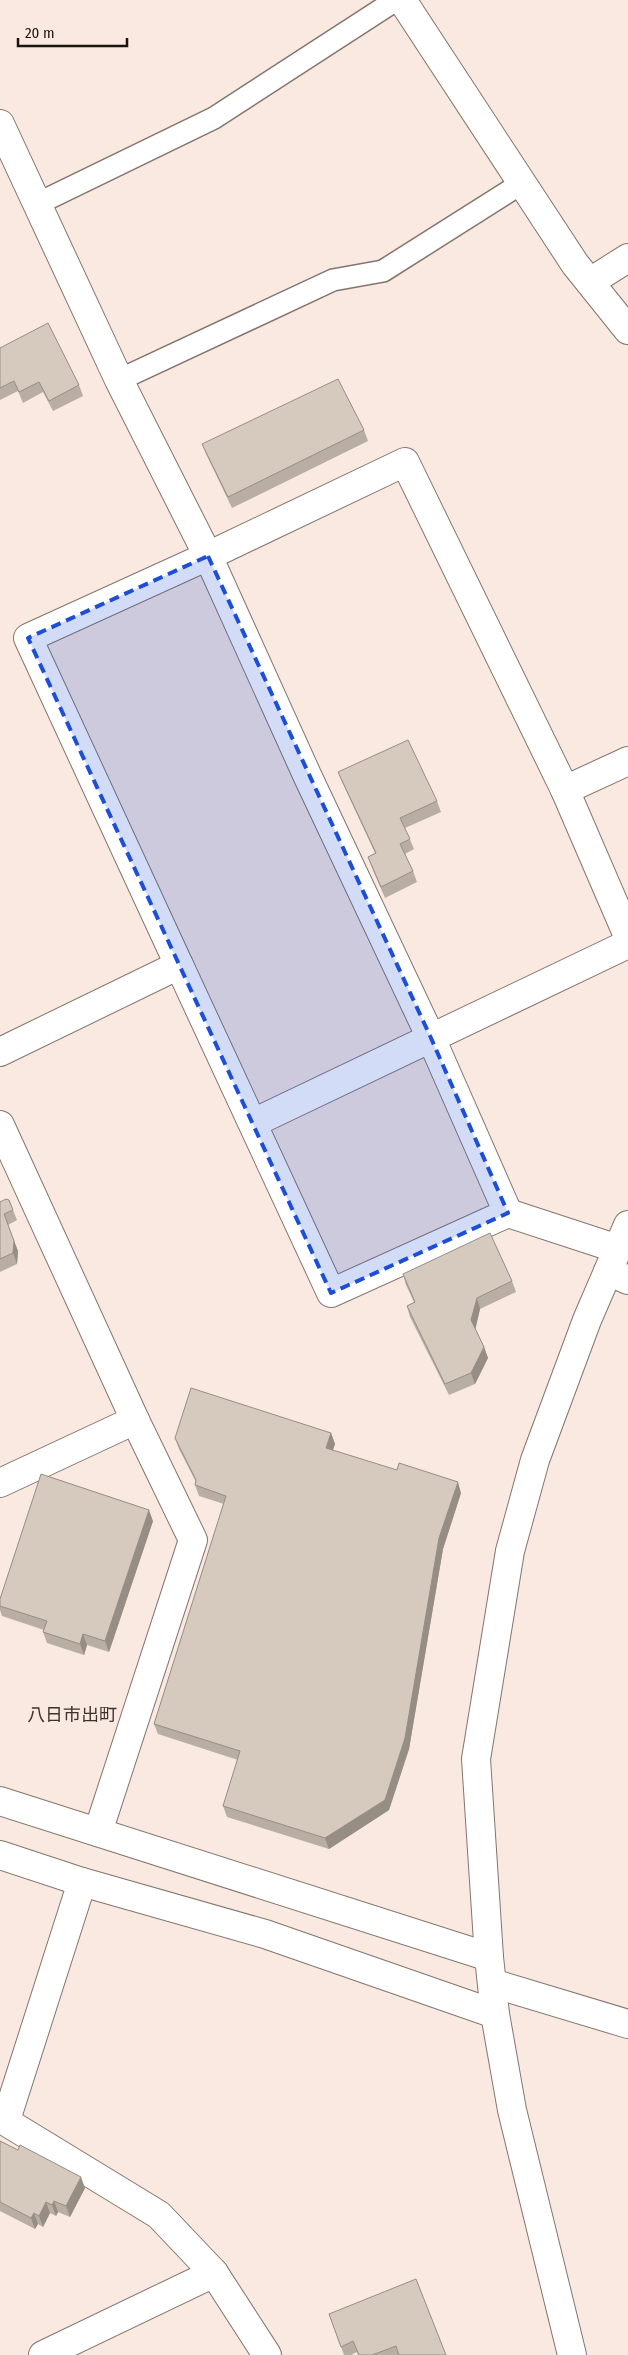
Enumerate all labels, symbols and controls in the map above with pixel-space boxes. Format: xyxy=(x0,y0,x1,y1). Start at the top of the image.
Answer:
scale bar xyxy=(18,15,126,47)
text: 20 m xyxy=(25,24,55,42)
district label: 八日市出町 xyxy=(27,1704,117,1726)

